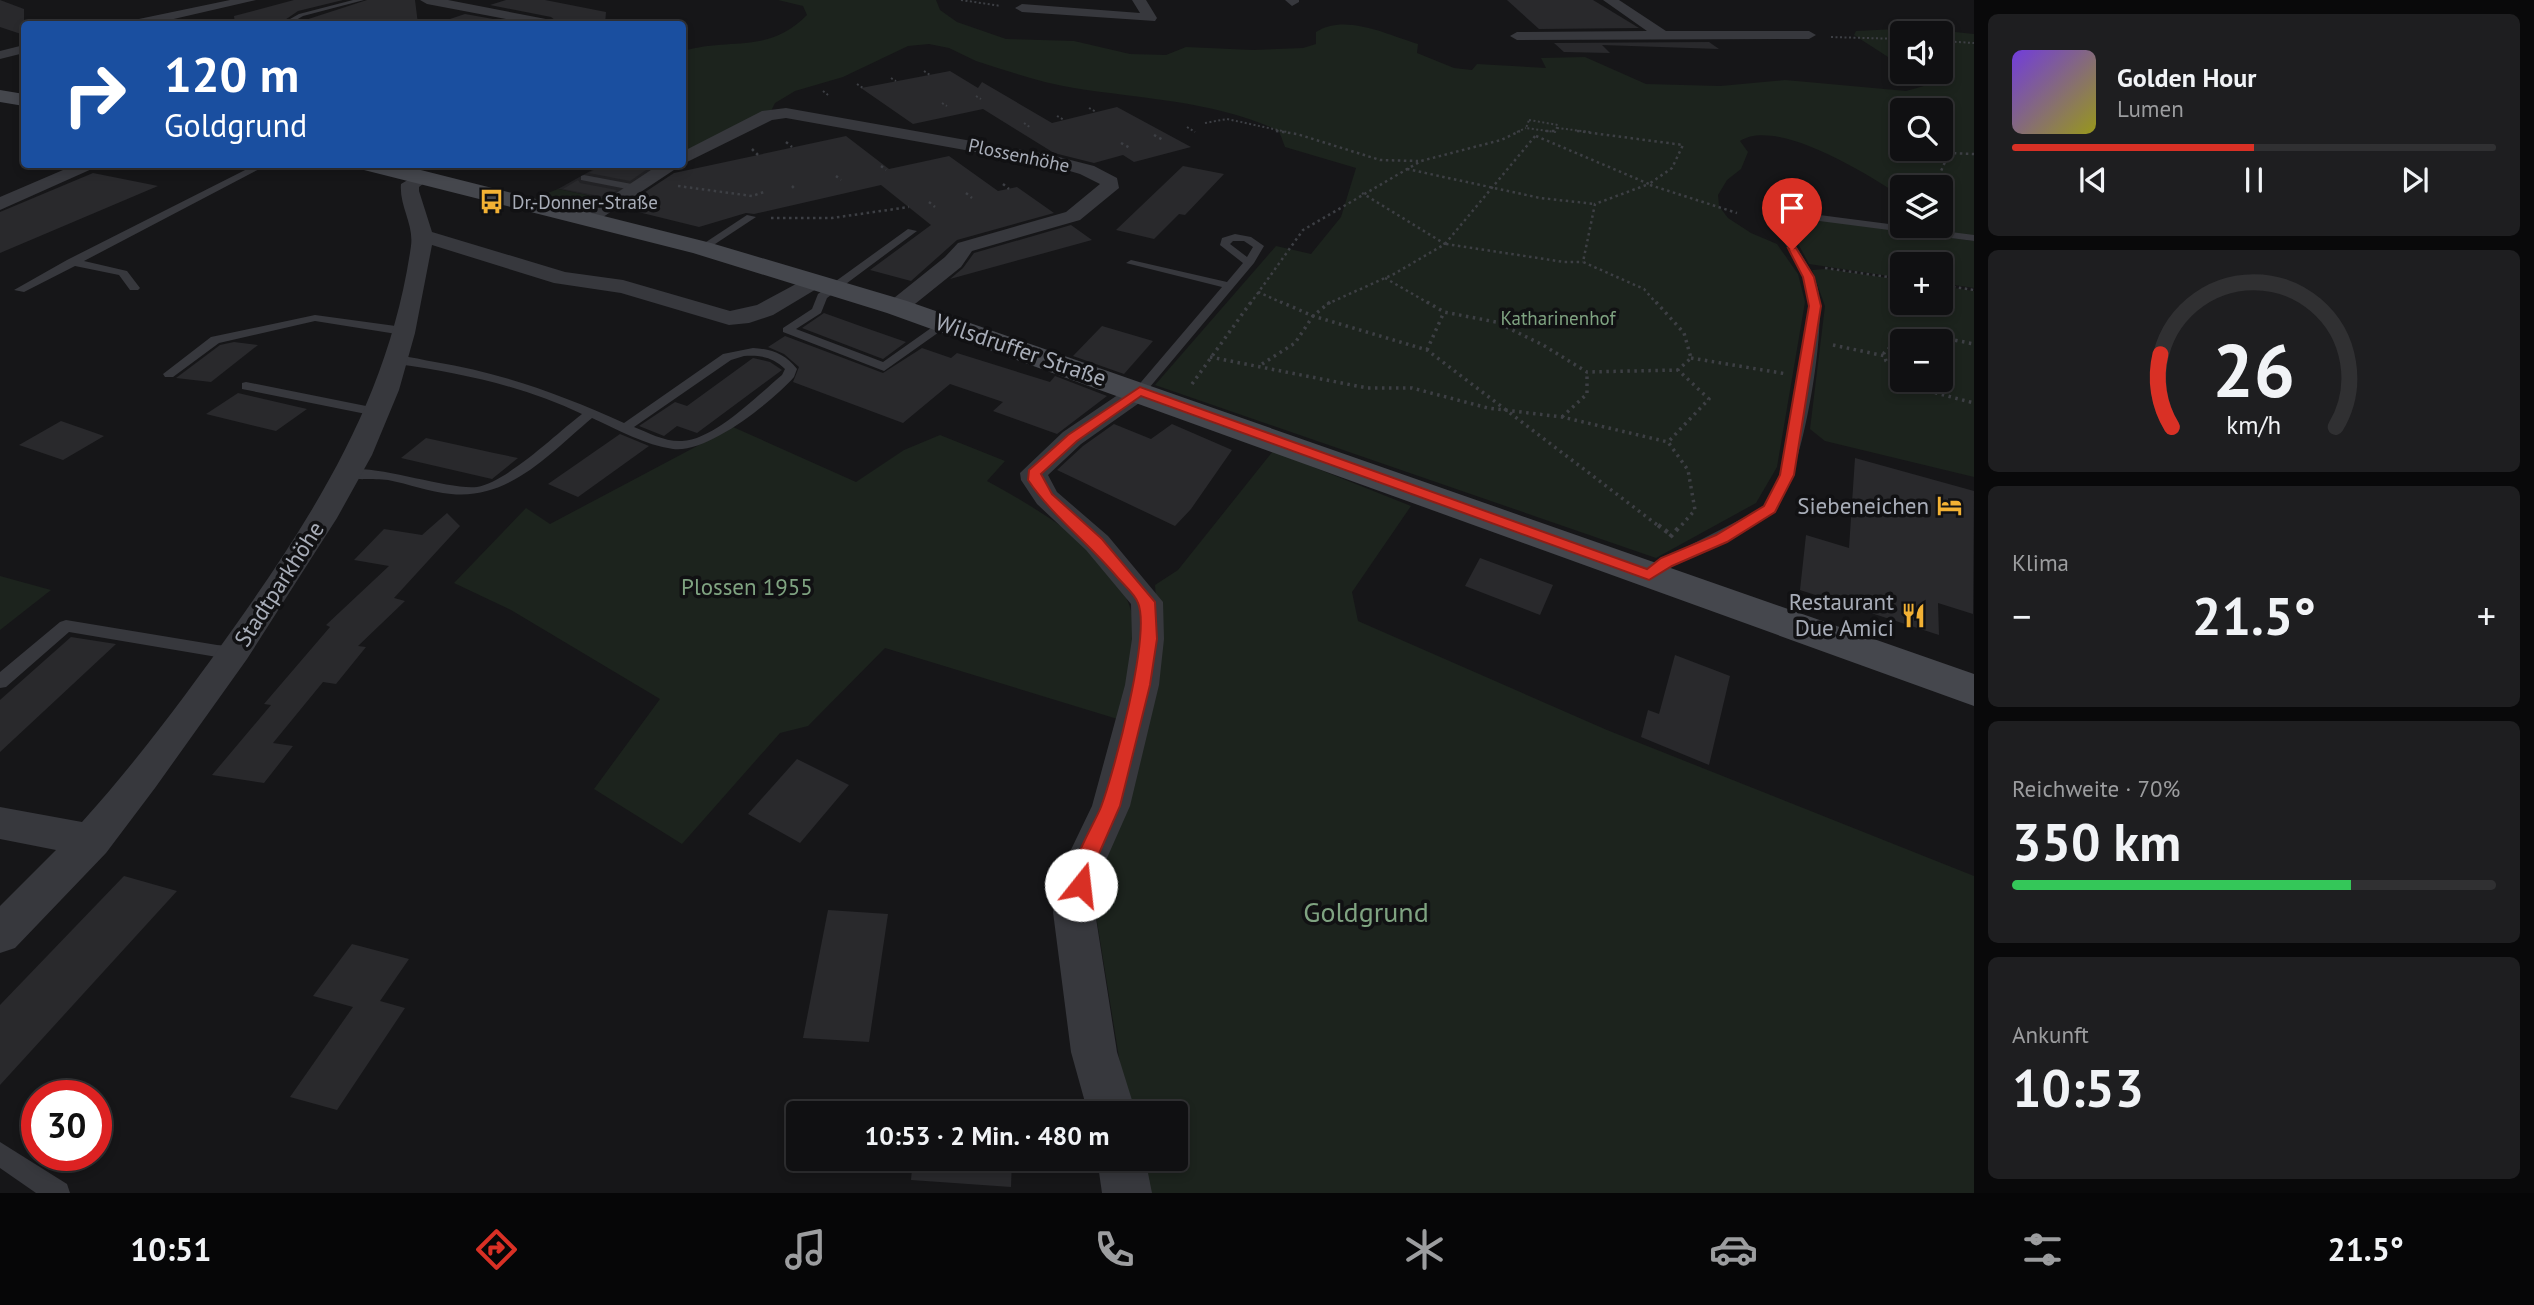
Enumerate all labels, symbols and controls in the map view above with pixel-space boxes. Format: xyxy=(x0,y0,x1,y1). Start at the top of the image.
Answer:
map controls xyxy=(1890,21,1953,392)
button: sound xyxy=(1890,21,1953,84)
text: 120 m xyxy=(164,42,299,106)
icon: right xyxy=(49,49,140,140)
text: Golden Hour xyxy=(2117,61,2256,94)
text: Lumen xyxy=(2117,94,2184,123)
button: search xyxy=(1890,98,1953,161)
text: Goldgrund xyxy=(164,104,307,146)
street label: Plossenhöhe xyxy=(966,133,1072,177)
icon: previous xyxy=(2074,161,2112,199)
icon: pause xyxy=(2235,161,2273,199)
icon: next xyxy=(2396,161,2434,199)
button: layers xyxy=(1890,175,1953,238)
pin xyxy=(1762,178,1822,250)
bus stop icon: Dr.-Donner-Straße xyxy=(478,188,506,216)
icon: arrive xyxy=(1773,189,1811,227)
place label: Dr.-Donner-Straße xyxy=(512,190,658,214)
button: + xyxy=(1890,252,1953,315)
park label: Katharinenhof xyxy=(1500,306,1617,330)
street label: Wilsdruffer Straße xyxy=(932,307,1110,392)
text: 26 xyxy=(2213,323,2295,417)
button: − xyxy=(1890,329,1953,392)
text: km/h xyxy=(2227,408,2281,440)
place label: Siebeneichen xyxy=(1797,491,1929,520)
hotel icon: Siebeneichen xyxy=(1935,492,1963,520)
street label: Stadtparkhöhe xyxy=(227,516,330,652)
text: Klima xyxy=(2012,548,2069,577)
park label: Plossen 1955 xyxy=(681,572,813,601)
text: 21.5° xyxy=(2192,582,2316,649)
place label: Restaurant Due Amici xyxy=(1789,587,1894,642)
text: − xyxy=(2012,591,2031,640)
text: + xyxy=(2477,591,2496,640)
restaurant icon: Restaurant Due Amici xyxy=(1900,601,1928,629)
text: Reichweite · 70% xyxy=(2012,774,2180,803)
text: 350 km xyxy=(2012,808,2181,875)
position arrow xyxy=(1044,848,1118,922)
park label: Goldgrund xyxy=(1303,893,1429,930)
text: Ankunft xyxy=(2012,1020,2089,1049)
text: 10:53 xyxy=(2012,1054,2144,1121)
speed limit sign: 30 xyxy=(21,1080,112,1171)
text: 10:53 · 2 Min. · 480 m xyxy=(864,1119,1110,1152)
icon: directions xyxy=(472,1225,521,1274)
icon: music xyxy=(781,1225,830,1274)
icon: phone xyxy=(1090,1225,1139,1274)
icon: climate xyxy=(1400,1225,1449,1274)
icon: car xyxy=(1709,1225,1758,1274)
icon: filters xyxy=(2018,1225,2067,1274)
text: 10:51 xyxy=(130,1228,211,1270)
text: 21.5° xyxy=(2328,1228,2404,1270)

